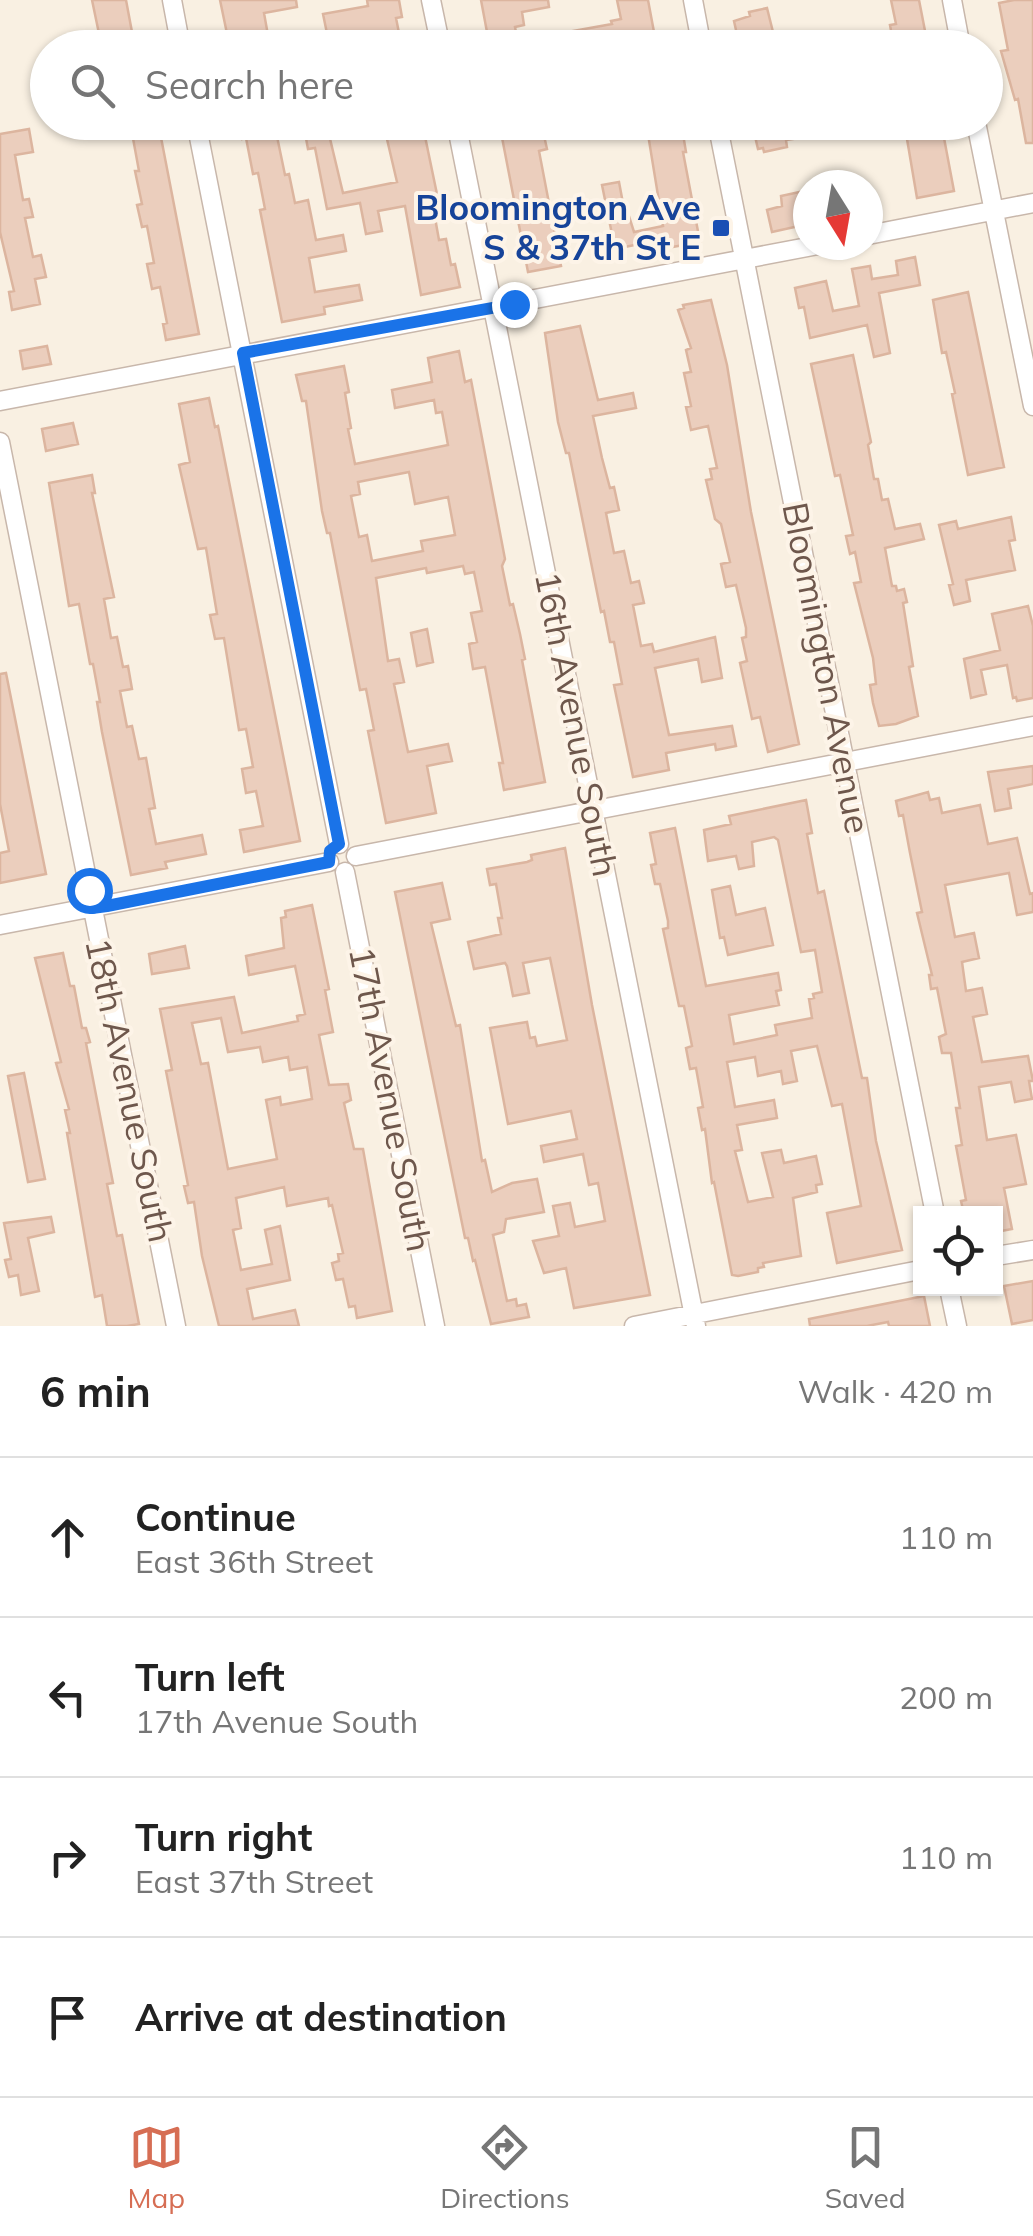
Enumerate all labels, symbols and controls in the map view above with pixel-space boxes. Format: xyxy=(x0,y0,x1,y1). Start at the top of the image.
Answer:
search box xyxy=(30,30,1003,140)
icon: search xyxy=(65,58,120,113)
text: Search here xyxy=(145,61,354,109)
north arrow xyxy=(793,170,883,260)
place label: Bloomington Ave S & 37th St E xyxy=(415,185,701,269)
marker: Bloomington Ave S & 37th St E xyxy=(710,217,732,239)
route end xyxy=(492,282,538,328)
street label: Bloomington Avenue xyxy=(773,498,881,837)
street label: 16th Avenue South xyxy=(526,568,628,880)
route start xyxy=(67,868,113,914)
street label: 18th Avenue South xyxy=(76,934,184,1246)
street label: 17th Avenue South xyxy=(340,943,442,1255)
map controls xyxy=(913,1206,1003,1296)
button: locate xyxy=(913,1206,1003,1296)
text: 6 min xyxy=(40,1365,151,1418)
text: Walk · 420 m xyxy=(798,1371,993,1411)
text: Continue xyxy=(135,1493,296,1541)
icon: ahead xyxy=(40,1510,95,1565)
text: 110 m xyxy=(899,1517,993,1557)
text: East 36th Street xyxy=(135,1541,373,1581)
text: Turn left xyxy=(135,1653,285,1701)
icon: left xyxy=(40,1670,95,1725)
text: 200 m xyxy=(899,1677,993,1717)
text: 17th Avenue South xyxy=(135,1701,418,1741)
text: Turn right xyxy=(135,1813,312,1861)
icon: right xyxy=(40,1830,95,1885)
text: 110 m xyxy=(899,1837,993,1877)
text: East 37th Street xyxy=(135,1861,373,1901)
icon: arrive xyxy=(40,1990,95,2045)
text: Arrive at destination xyxy=(135,1993,507,2041)
tab: Map xyxy=(128,2120,185,2215)
tab: Directions xyxy=(440,2120,570,2215)
tab: Saved xyxy=(825,2120,905,2215)

